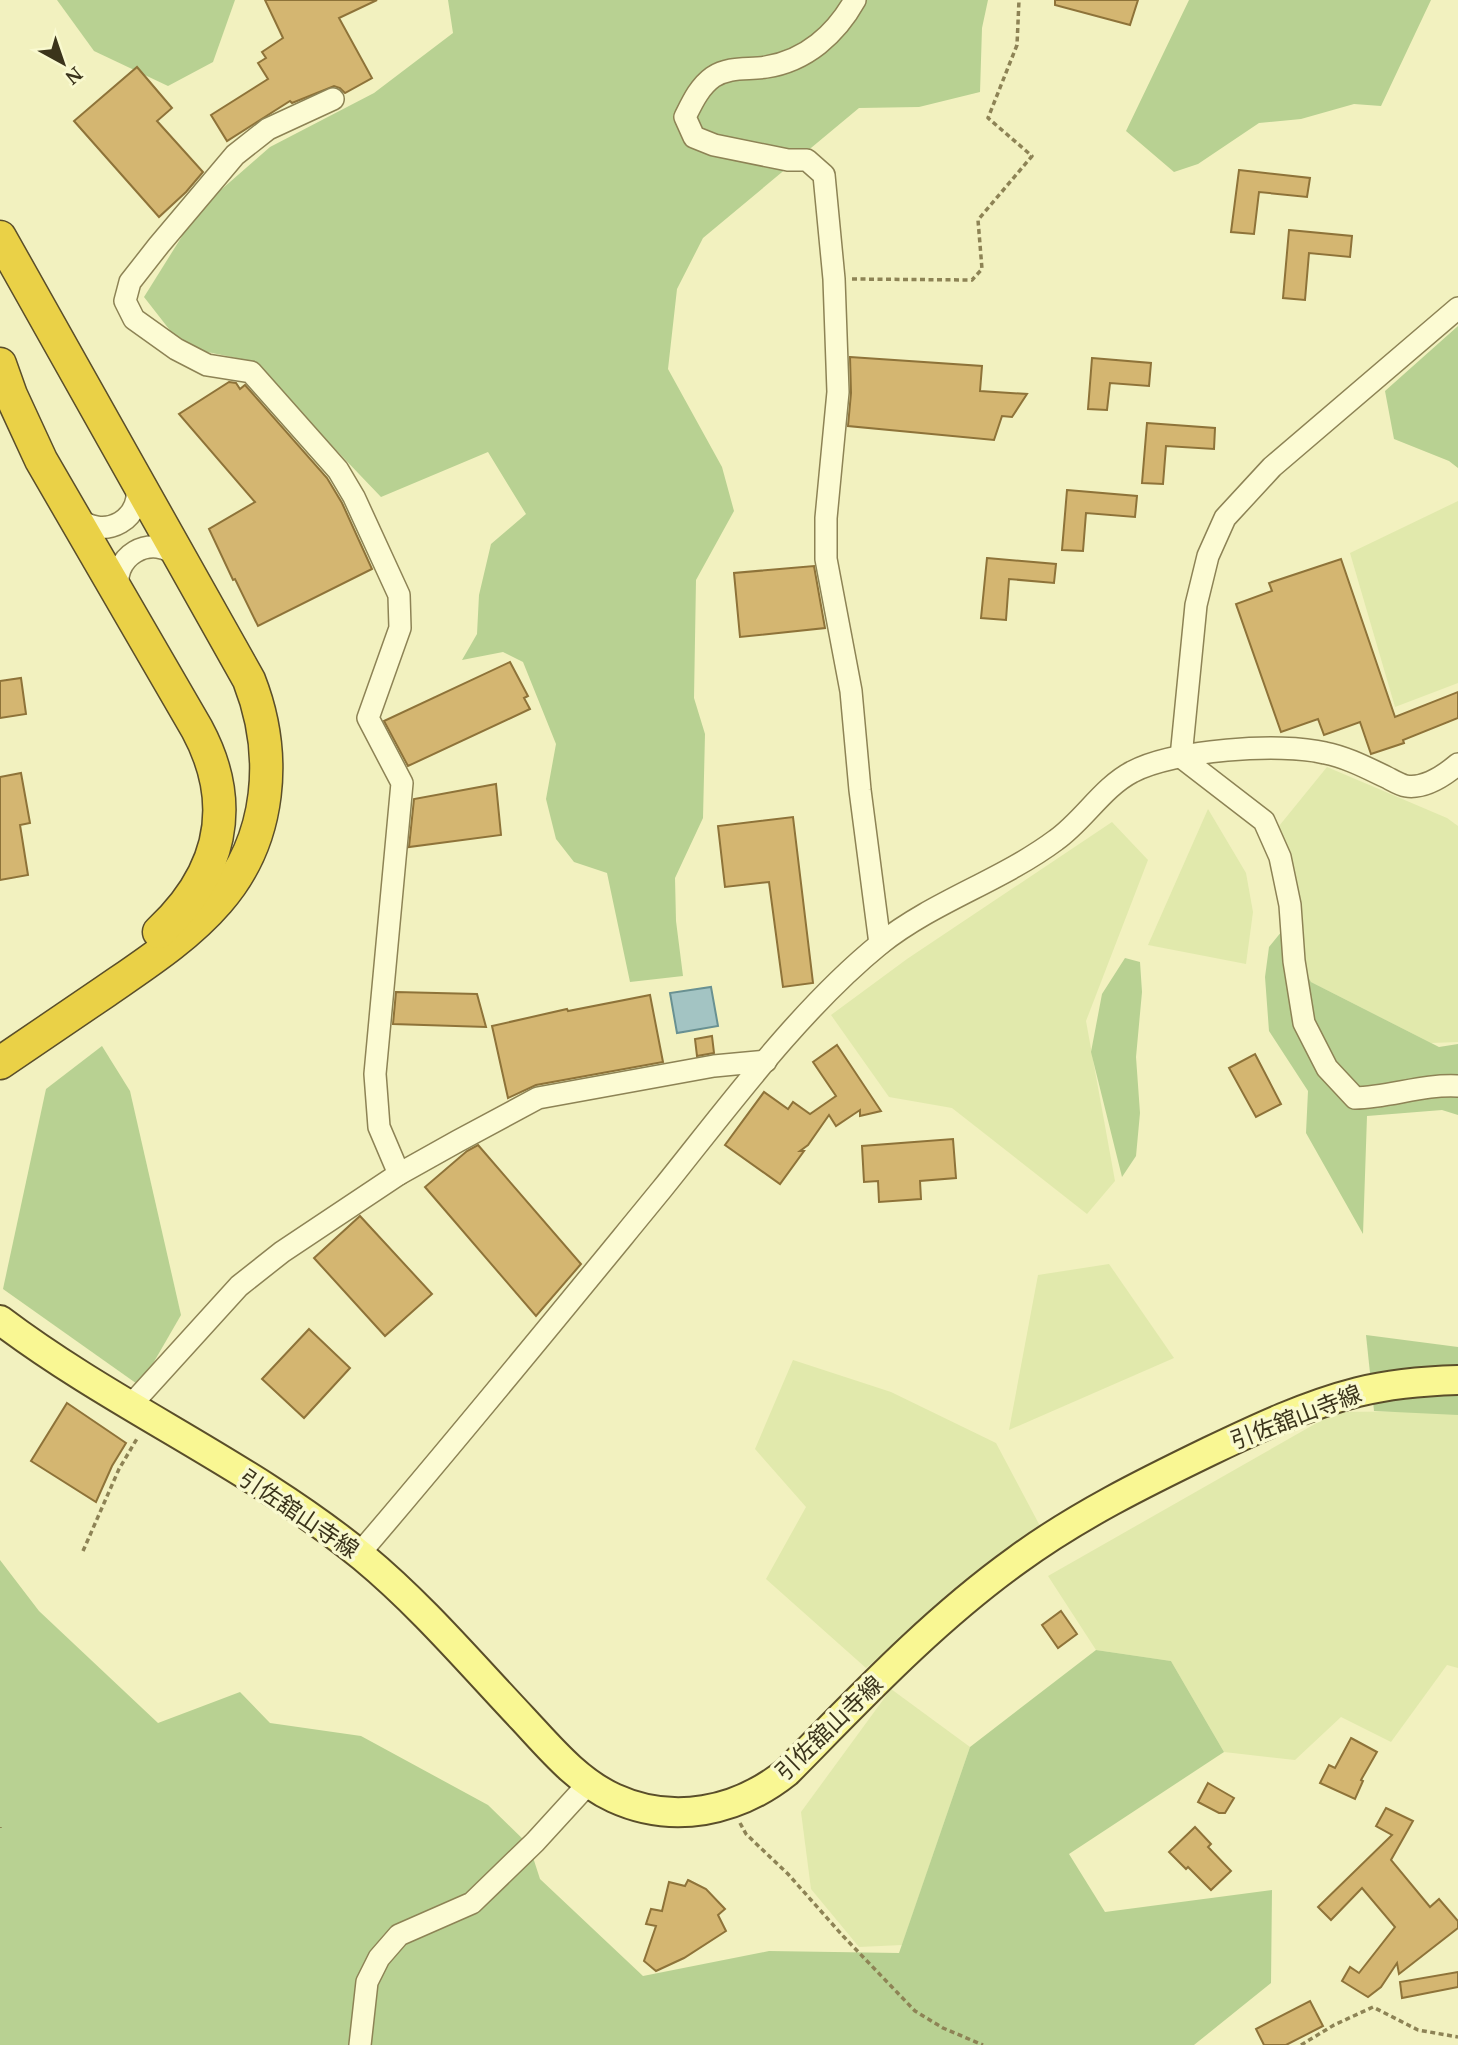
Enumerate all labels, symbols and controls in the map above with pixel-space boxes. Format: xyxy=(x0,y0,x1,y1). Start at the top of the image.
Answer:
north arrow xyxy=(28,28,98,98)
text: N xyxy=(60,61,88,91)
street label: 引佐舘山寺線 xyxy=(1225,1376,1366,1456)
street label: 引佐舘山寺線 xyxy=(233,1461,366,1565)
street label: 引佐舘山寺線 xyxy=(768,1668,889,1787)

